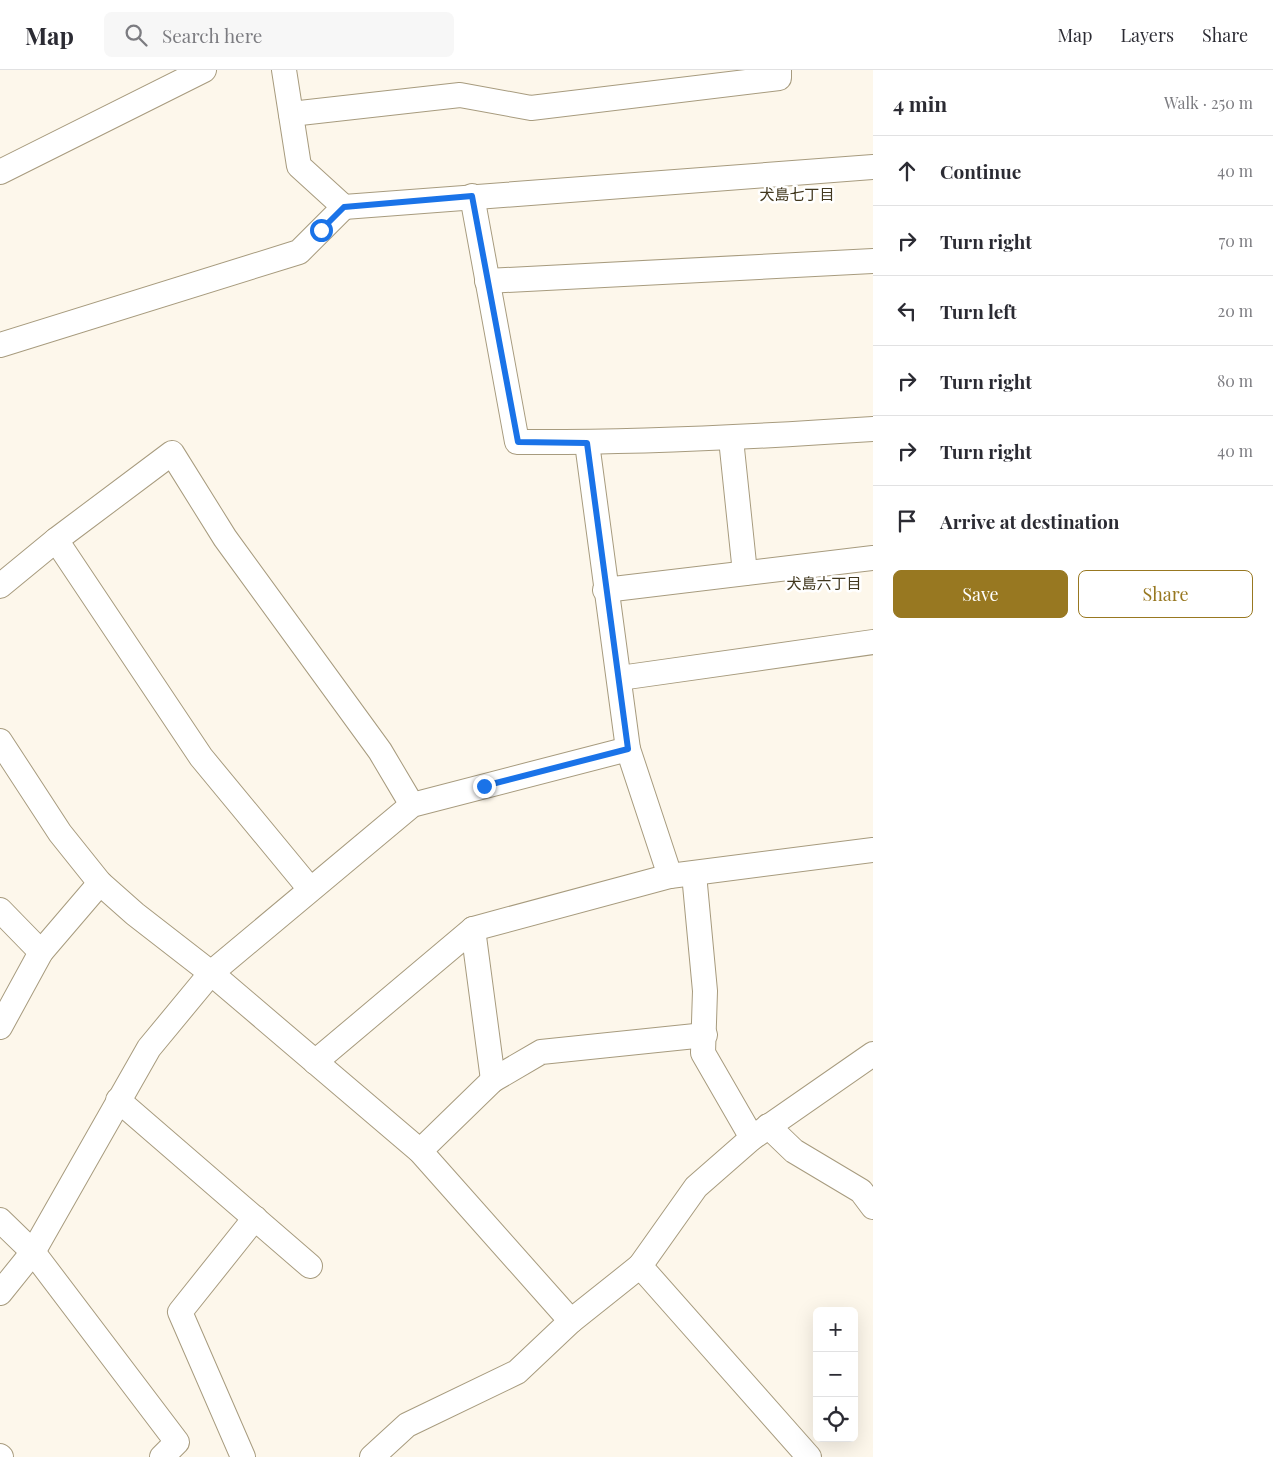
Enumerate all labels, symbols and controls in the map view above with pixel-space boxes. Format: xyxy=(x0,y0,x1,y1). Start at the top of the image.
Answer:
search box xyxy=(104,12,454,57)
text: Map xyxy=(25,19,74,51)
icon: search xyxy=(122,21,150,49)
text: Search here xyxy=(162,22,262,48)
text: Map xyxy=(1057,23,1092,47)
text: Layers xyxy=(1120,23,1174,47)
text: Share xyxy=(1202,23,1248,47)
text: 4 min xyxy=(893,89,947,117)
text: Walk · 250 m xyxy=(1164,92,1253,113)
icon: ahead xyxy=(893,157,921,185)
text: Continue xyxy=(940,158,1021,184)
text: 40 m xyxy=(1217,160,1253,181)
district label: 犬島七丁目 xyxy=(759,184,835,204)
route start xyxy=(310,219,333,242)
icon: right xyxy=(893,227,921,255)
text: Turn right xyxy=(940,228,1032,254)
text: 70 m xyxy=(1219,230,1253,251)
icon: left xyxy=(893,297,921,325)
text: Turn left xyxy=(940,298,1017,324)
text: 20 m xyxy=(1218,300,1253,321)
icon: right xyxy=(893,367,921,395)
text: Turn right xyxy=(940,368,1032,394)
text: 80 m xyxy=(1217,370,1253,391)
icon: right xyxy=(893,437,921,465)
text: Turn right xyxy=(940,438,1032,464)
text: 40 m xyxy=(1217,440,1253,461)
icon: arrive xyxy=(893,507,921,535)
text: Arrive at destination xyxy=(940,508,1120,534)
button: Save xyxy=(893,570,1068,618)
button: Share xyxy=(1078,570,1253,618)
district label: 犬島六丁目 xyxy=(786,573,862,593)
route end xyxy=(473,775,496,798)
map controls xyxy=(813,1307,858,1442)
button: + xyxy=(813,1307,858,1352)
button: − xyxy=(813,1352,858,1397)
button: locate xyxy=(813,1397,858,1442)

